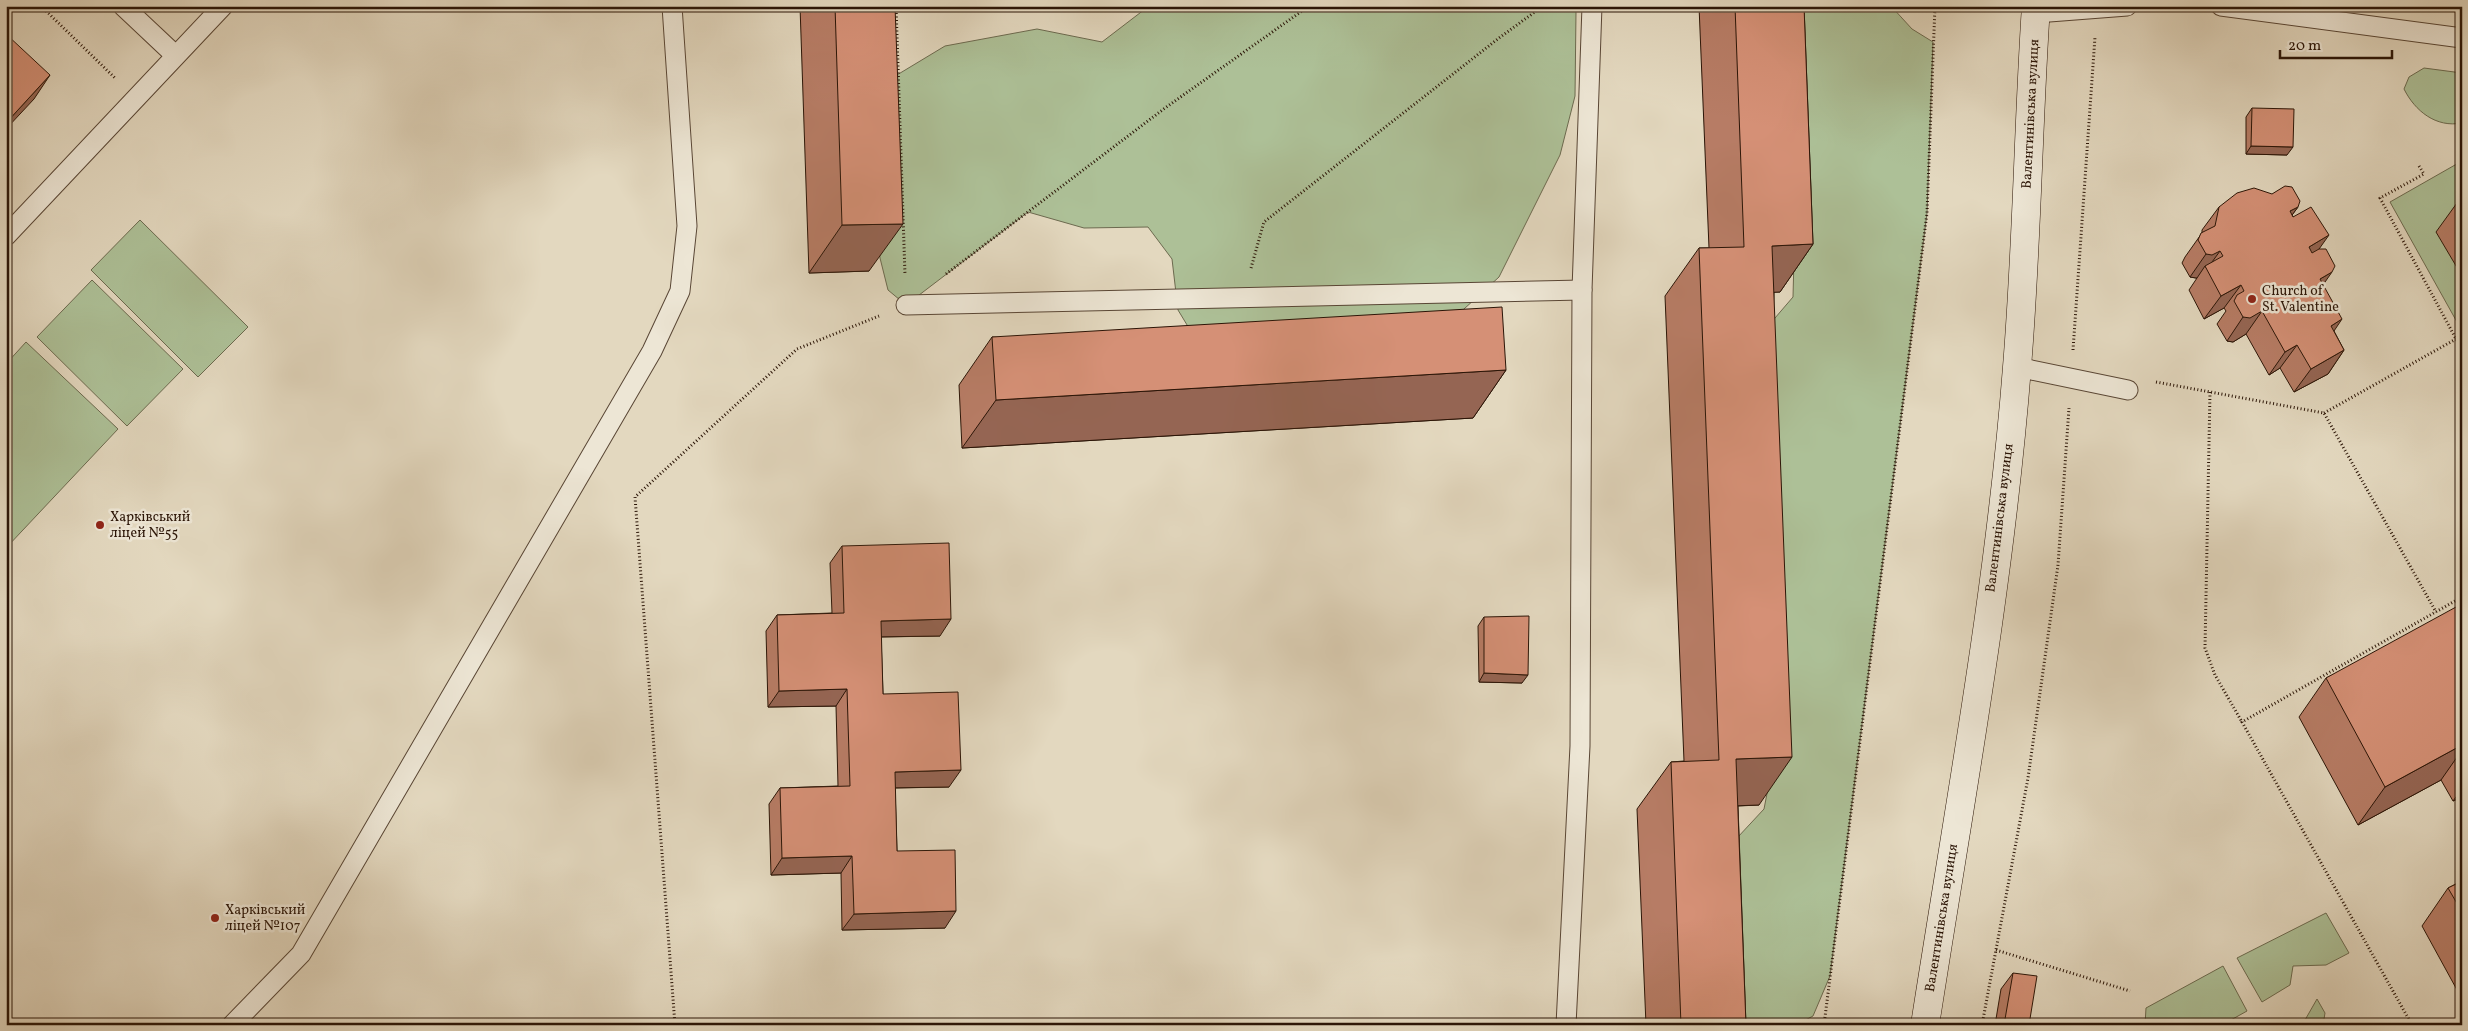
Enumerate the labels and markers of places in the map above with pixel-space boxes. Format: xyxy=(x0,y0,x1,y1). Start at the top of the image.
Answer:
place label: Church of St. Valentine xyxy=(2262,282,2339,317)
marker: Church of St. Valentine xyxy=(2246,293,2258,305)
place label: Харківський ліцей №55 xyxy=(110,508,191,543)
marker: Харківський ліцей №55 xyxy=(94,519,106,531)
place label: Харківський ліцей №107 xyxy=(225,901,306,936)
marker: Харківський ліцей №107 xyxy=(209,912,221,924)

